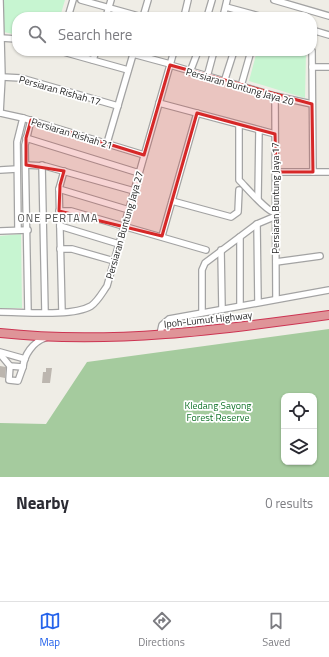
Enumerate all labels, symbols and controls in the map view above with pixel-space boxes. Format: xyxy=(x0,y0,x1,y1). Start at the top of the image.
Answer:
search box xyxy=(12,12,317,56)
icon: search xyxy=(26,23,48,45)
text: Search here xyxy=(58,23,132,46)
street label: Persiaran Buntung Jaya 20 xyxy=(184,64,296,109)
street label: Persiaran Rishah 17 xyxy=(17,72,103,109)
street label: Persiaran Rishah 21 xyxy=(29,114,114,153)
street label: Persiaran Buntung Jaya 17 xyxy=(268,142,283,254)
street label: Persiaran Buntung Jaya 27 xyxy=(102,169,147,281)
district label: ONE PERTAMA xyxy=(17,210,99,226)
street label: Ipoh-Lumut Highway xyxy=(163,307,253,332)
map controls xyxy=(281,393,317,465)
button: locate xyxy=(281,393,317,429)
park label: Kledang Sayong Forest Reserve xyxy=(185,398,251,425)
button: layers xyxy=(281,429,317,465)
text: Nearby xyxy=(16,490,69,516)
text: 0 results xyxy=(265,493,313,513)
tab: Map xyxy=(39,610,61,650)
tab: Directions xyxy=(138,610,185,650)
tab: Saved xyxy=(262,610,290,650)

